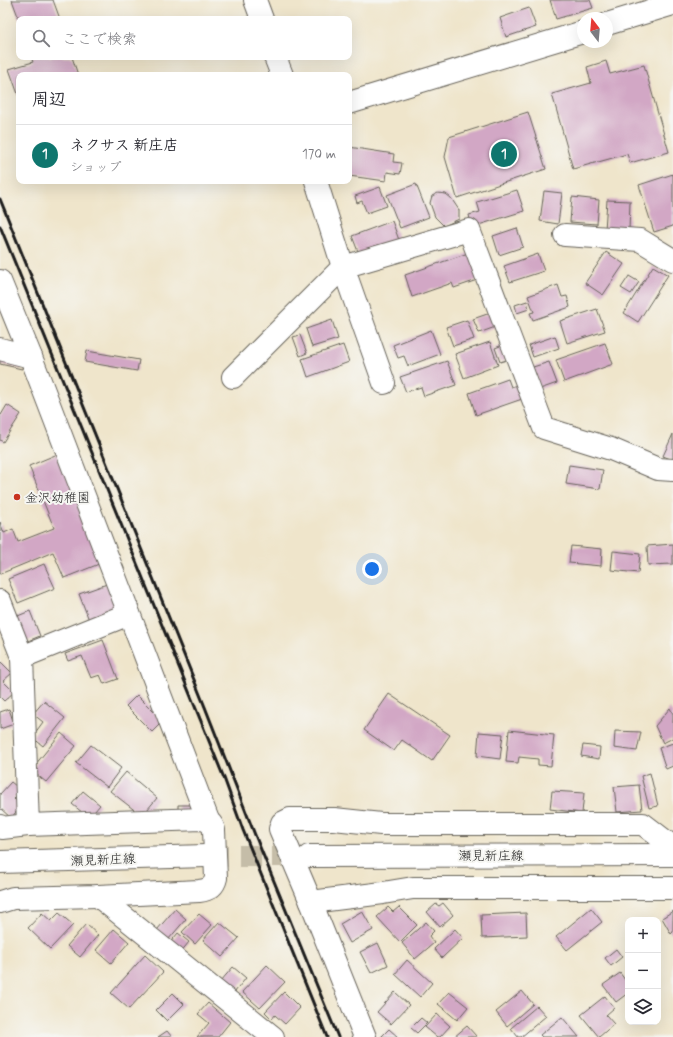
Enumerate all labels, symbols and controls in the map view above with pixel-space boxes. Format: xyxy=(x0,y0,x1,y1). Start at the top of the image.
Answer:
north arrow xyxy=(577,12,613,48)
search box xyxy=(16,16,352,60)
icon: search xyxy=(30,27,52,49)
text: ここで検索 xyxy=(62,30,137,50)
text: 周辺 xyxy=(32,89,66,111)
text: ネクサス 新庄店 xyxy=(70,136,178,156)
pin: 1 xyxy=(491,139,517,169)
text: 1 xyxy=(42,146,48,163)
text: 170 m xyxy=(302,146,336,163)
text: ショップ xyxy=(70,159,121,176)
place label: 金沢幼稚園 xyxy=(25,490,90,507)
marker: 金沢幼稚園 xyxy=(12,492,22,502)
your location xyxy=(362,559,382,579)
street label: 瀬見新庄線 xyxy=(458,848,524,865)
street label: 瀬見新庄線 xyxy=(70,851,137,870)
map controls xyxy=(625,917,661,1025)
button: + xyxy=(625,917,661,953)
button: − xyxy=(625,953,661,989)
button: layers xyxy=(625,989,661,1025)

